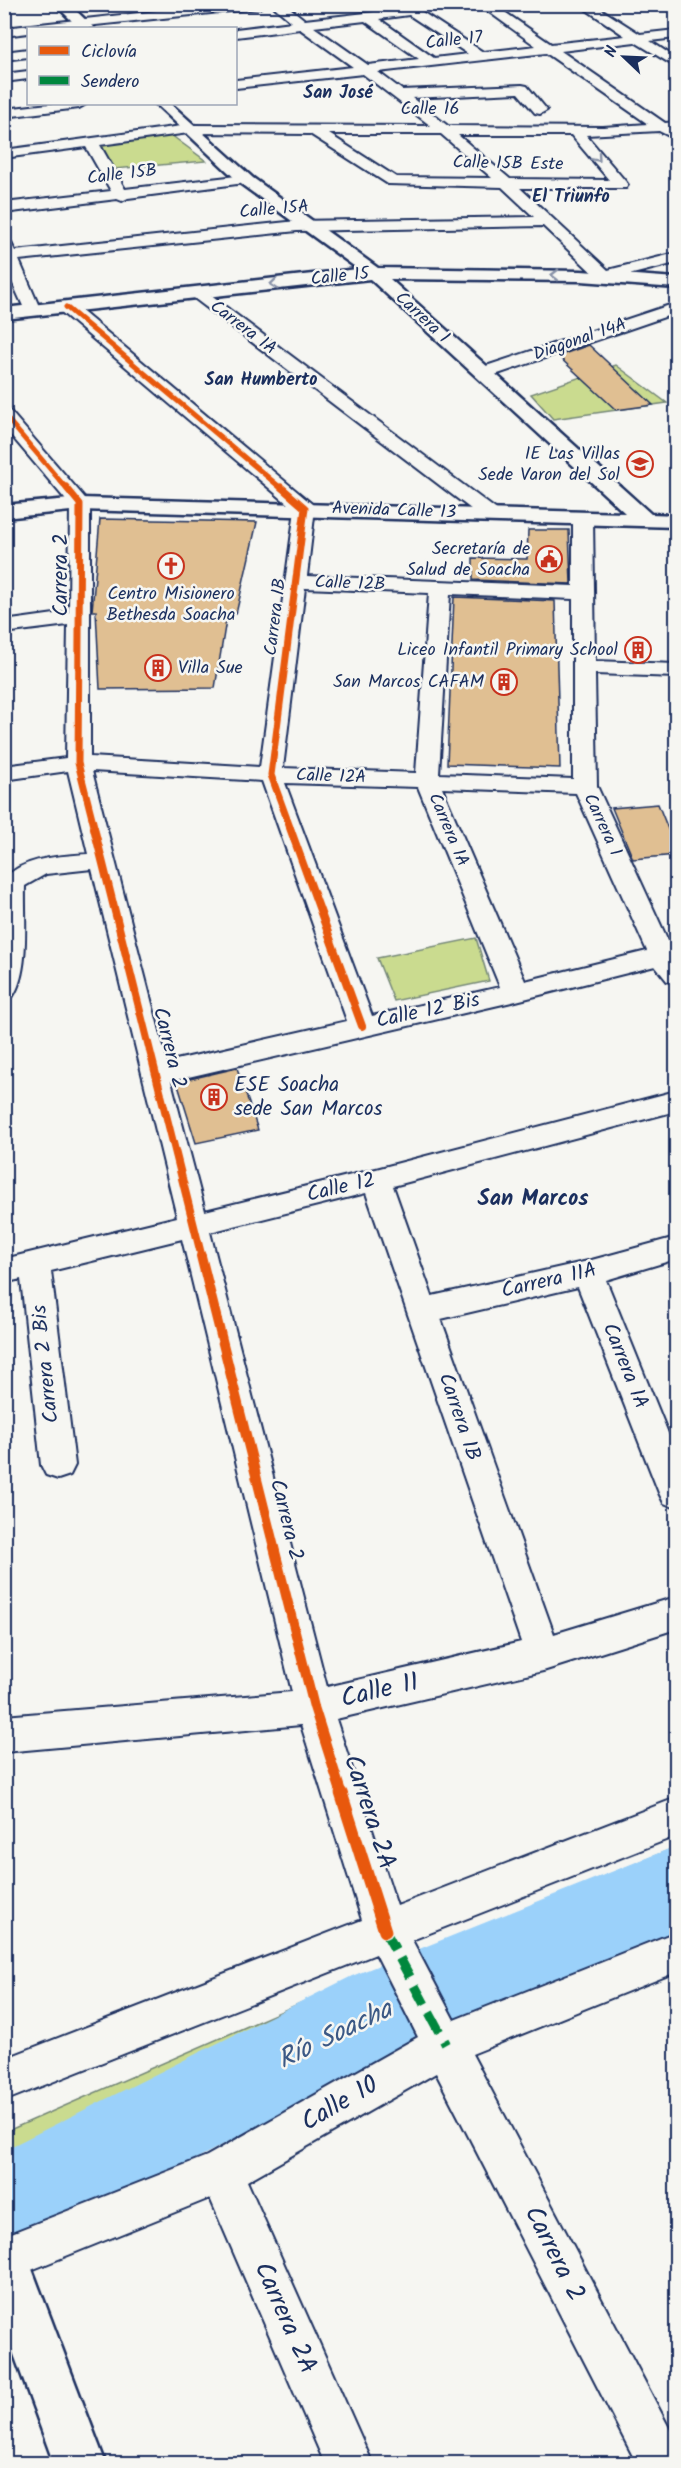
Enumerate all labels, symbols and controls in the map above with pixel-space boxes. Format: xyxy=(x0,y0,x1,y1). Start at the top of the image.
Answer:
street label: Calle 17 xyxy=(424,24,485,58)
legend xyxy=(27,27,237,105)
north arrow xyxy=(594,27,654,87)
text: Ciclovía xyxy=(81,38,137,67)
text: N xyxy=(598,42,625,61)
text: Sendero xyxy=(81,68,139,97)
district label: San José xyxy=(303,79,374,108)
street label: Calle 16 xyxy=(400,95,460,124)
street label: Calle 15B Este xyxy=(452,149,564,179)
one-way arrow xyxy=(590,151,601,162)
street label: Calle 15B xyxy=(85,156,159,194)
district label: El Triunfo xyxy=(532,183,610,212)
street label: Calle 15A xyxy=(238,193,310,227)
street label: Calle 15 xyxy=(309,259,372,294)
one-way arrow xyxy=(551,269,560,281)
one-way arrow xyxy=(270,277,279,290)
street label: Carrera 1 xyxy=(388,285,456,351)
street label: Carrera 1A xyxy=(203,293,283,363)
street label: Diagonal 14A xyxy=(529,310,631,370)
district label: San Humberto xyxy=(204,366,318,395)
place label: IE Las Villas Sede Varon del Sol xyxy=(478,440,621,490)
school or university icon: IE Las Villas Sede Varon del Sol xyxy=(625,449,655,479)
street label: Avenida Calle 13 xyxy=(331,494,457,528)
street label: Carrera 2 xyxy=(45,533,78,617)
place label: Secretaría de Salud de Soacha xyxy=(406,535,530,585)
public building icon: Secretaría de Salud de Soacha xyxy=(534,544,564,574)
church icon: Centro Misionero Bethesda Soacha xyxy=(156,551,186,581)
street label: Calle 12B xyxy=(314,568,386,600)
street label: Carrera 1B xyxy=(257,577,295,657)
place label: Centro Misionero Bethesda Soacha xyxy=(107,580,235,630)
building icon: Liceo Infantil Primary School xyxy=(623,635,653,665)
place label: Liceo Infantil Primary School xyxy=(397,636,619,665)
building icon: Villa Sue xyxy=(143,653,173,683)
place label: Villa Sue xyxy=(178,654,243,683)
building icon: San Marcos CAFAM xyxy=(489,667,519,697)
place label: San Marcos CAFAM xyxy=(333,668,485,697)
street label: Calle 12A xyxy=(295,761,367,793)
street label: Carrera 1A xyxy=(420,789,476,871)
street label: Carrera 1 xyxy=(575,789,629,861)
street label: Calle 12 Bis xyxy=(373,984,483,1038)
street label: Carrera 2 xyxy=(143,1004,195,1092)
place label: ESE Soacha sede San Marcos xyxy=(234,1069,383,1126)
building icon: ESE Soacha sede San Marcos xyxy=(199,1082,229,1112)
street label: Calle 12 xyxy=(303,1164,379,1212)
district label: San Marcos xyxy=(478,1182,589,1217)
street label: Carrera 11A xyxy=(498,1254,600,1308)
street label: Carrera 2 Bis xyxy=(23,1303,69,1425)
street label: Carrera 1A xyxy=(593,1318,657,1414)
street label: Carrera 1B xyxy=(429,1369,489,1465)
street label: Carrera 2 xyxy=(260,1476,312,1564)
street label: Calle 11 xyxy=(337,1662,423,1720)
street label: Carrera 2A xyxy=(331,1749,407,1875)
water label: Río Soacha xyxy=(270,1988,402,2081)
street label: Calle 10 xyxy=(293,2065,387,2143)
street label: Carrera 2 xyxy=(512,2199,596,2309)
street label: Carrera 2A xyxy=(242,2255,328,2381)

